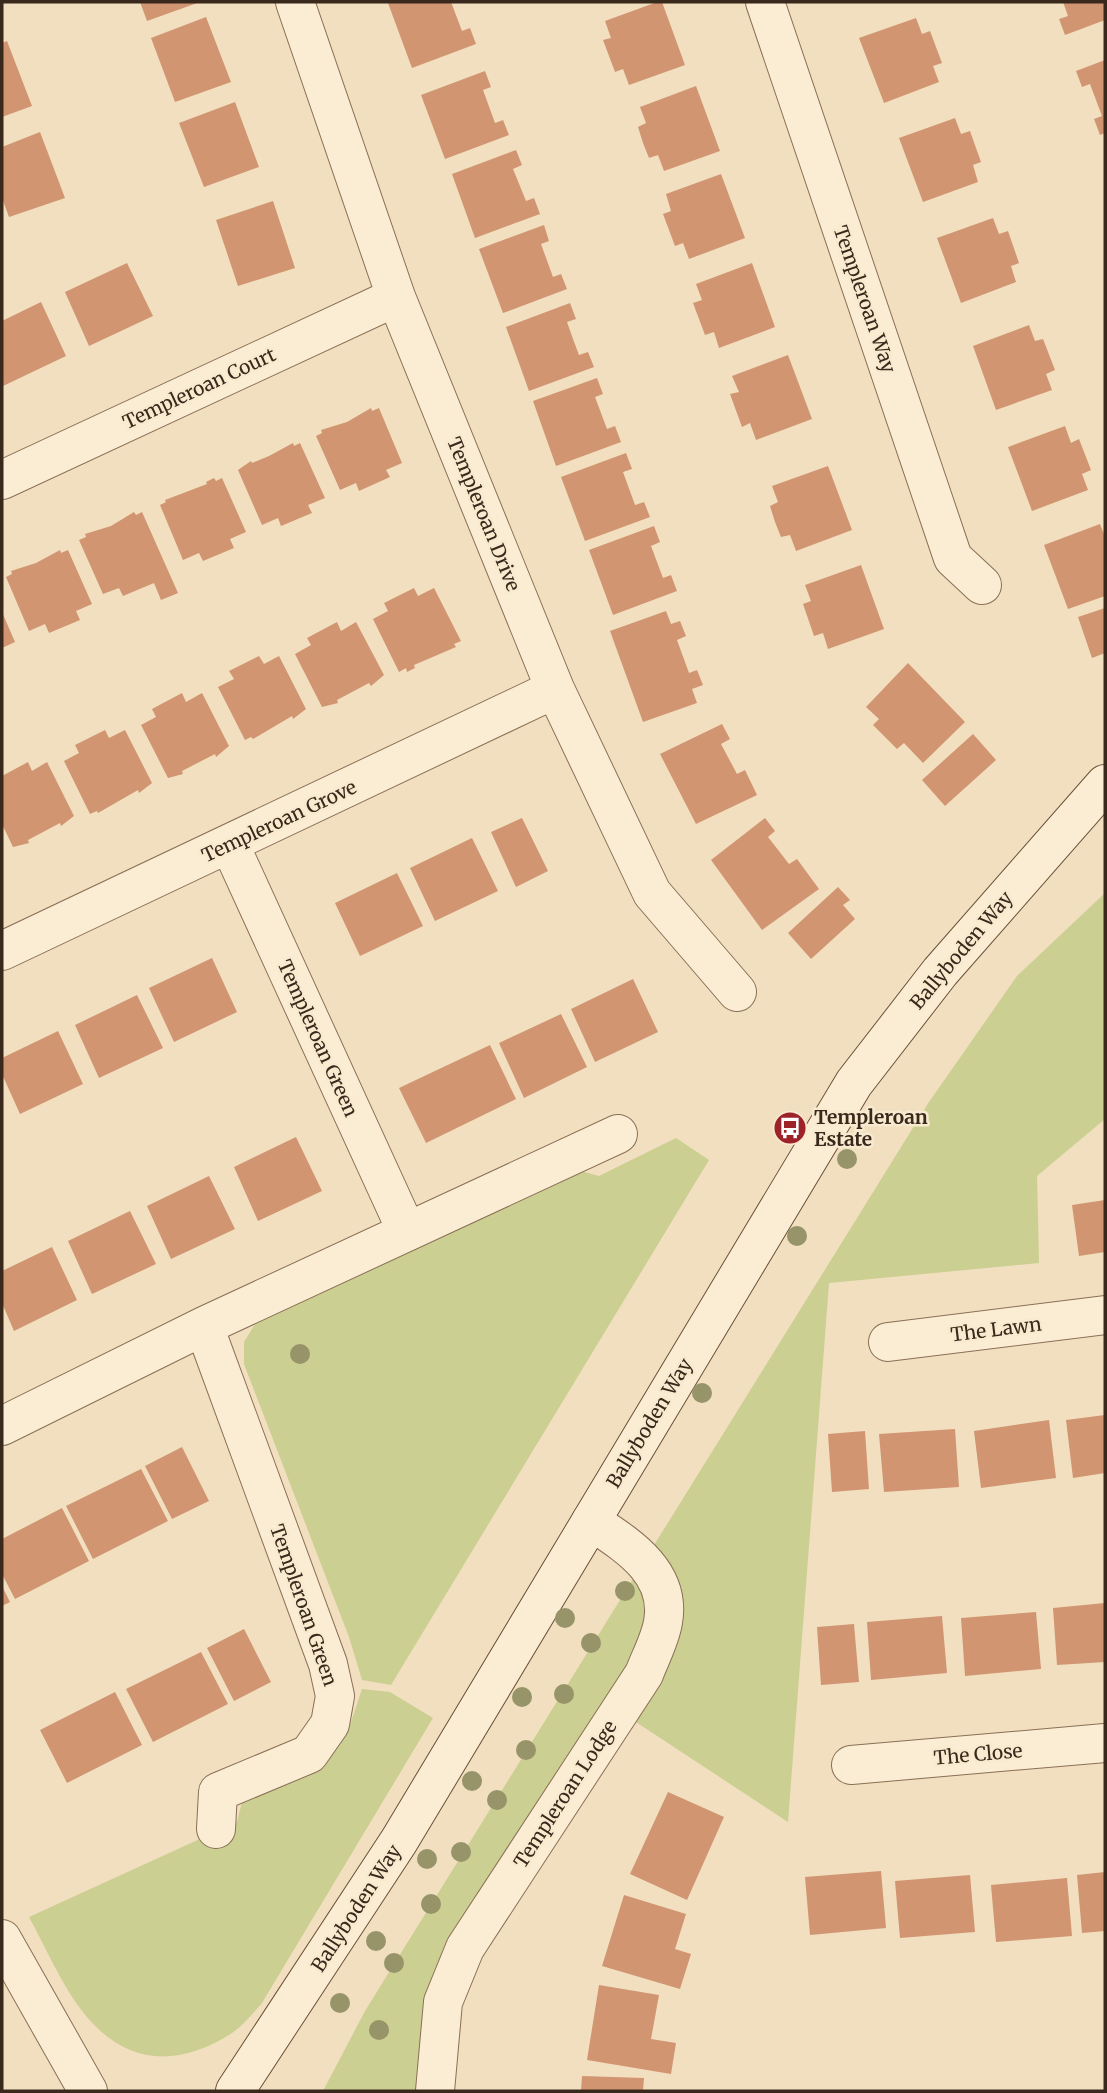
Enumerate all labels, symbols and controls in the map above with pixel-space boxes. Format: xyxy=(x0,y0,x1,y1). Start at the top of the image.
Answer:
street label: Templeroan Way xyxy=(829,222,901,376)
street label: Templeroan Court xyxy=(119,342,280,434)
street label: Templeroan Drive xyxy=(442,433,526,595)
street label: Templeroan Grove xyxy=(198,775,360,867)
street label: Ballyboden Way xyxy=(905,886,1017,1014)
street label: Templeroan Green xyxy=(273,956,364,1121)
place label: Templeroan Estate xyxy=(814,1105,928,1151)
bus stop icon: Templeroan Estate xyxy=(771,1109,809,1147)
street label: The Lawn xyxy=(949,1311,1043,1346)
street label: Ballyboden Way xyxy=(601,1354,697,1492)
street label: Templeroan Green xyxy=(265,1521,343,1689)
street label: Templeroan Lodge xyxy=(508,1716,622,1872)
street label: The Close xyxy=(933,1738,1023,1770)
street label: Ballyboden Way xyxy=(306,1840,406,1976)

